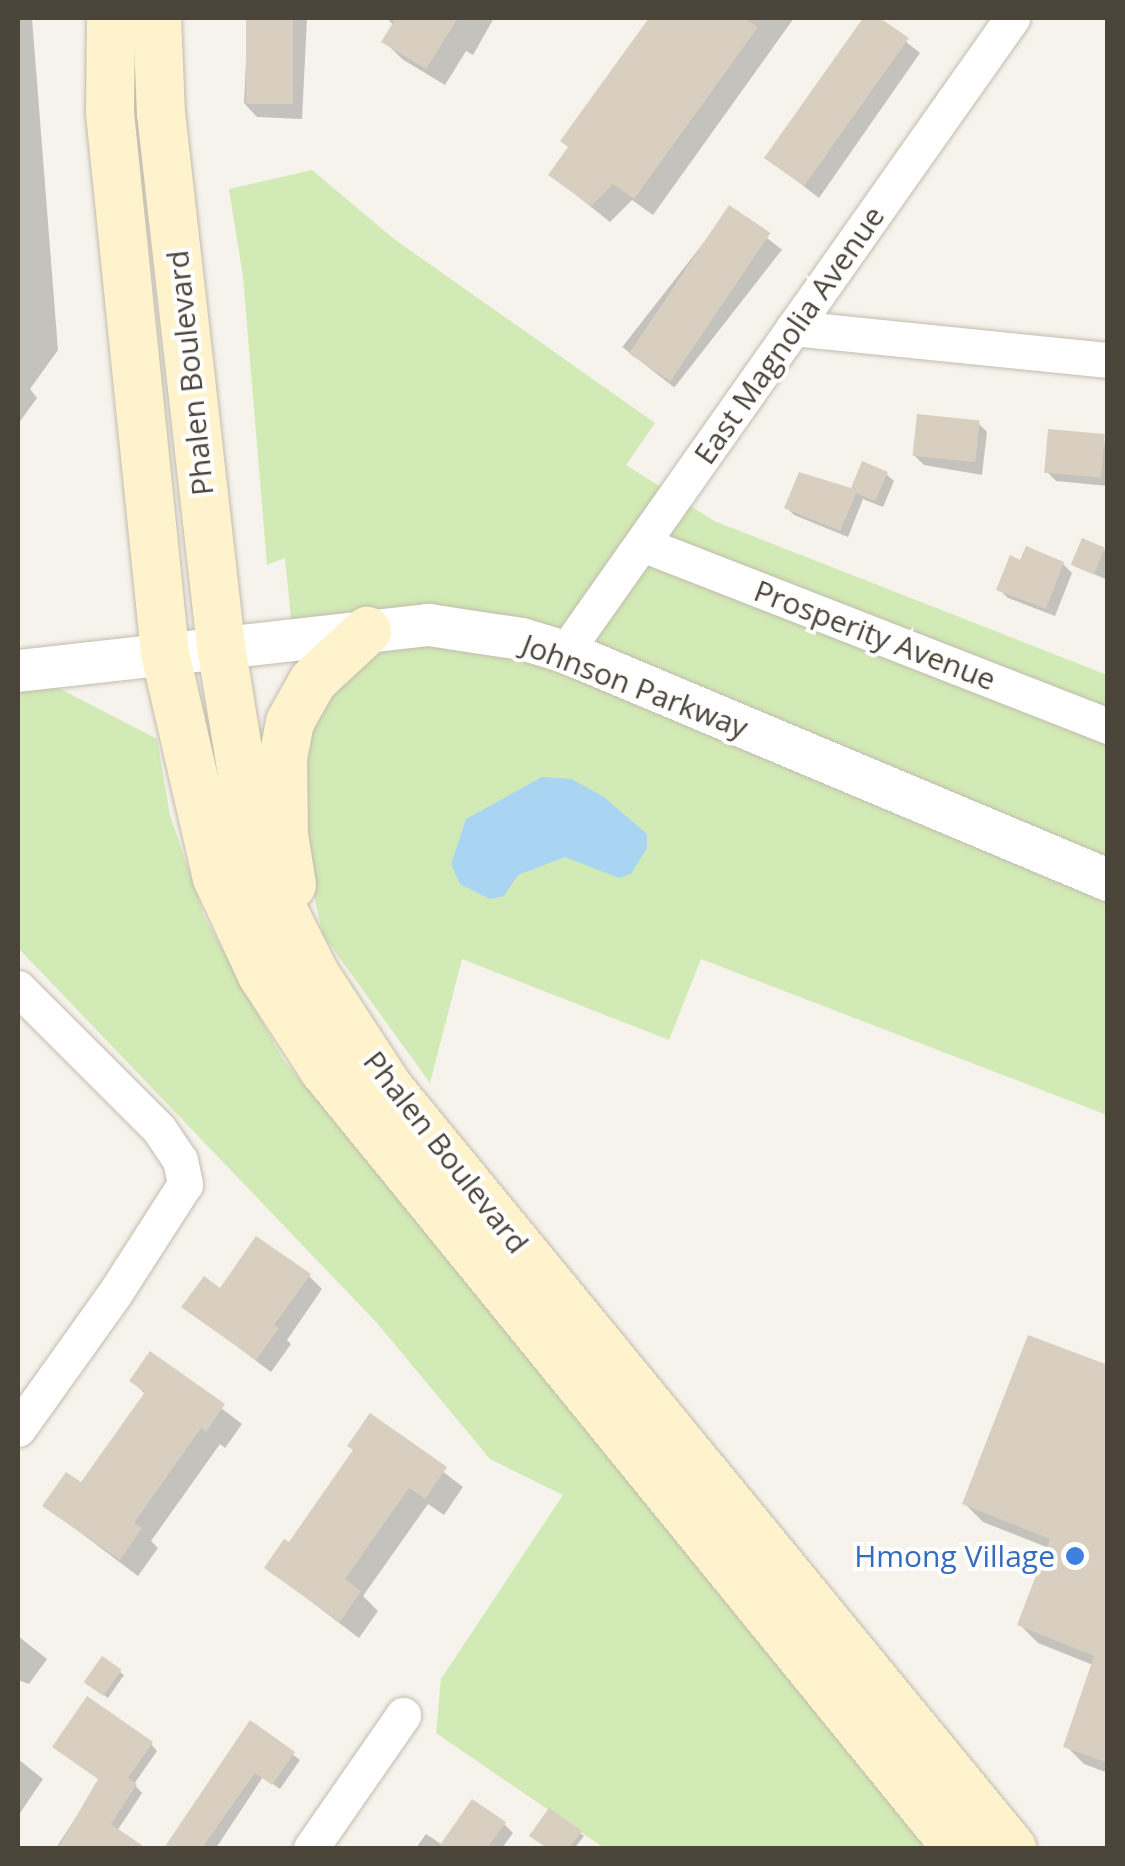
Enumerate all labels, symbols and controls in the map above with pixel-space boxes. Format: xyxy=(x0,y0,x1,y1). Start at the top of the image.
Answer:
street label: East Magnolia Avenue xyxy=(686,199,892,471)
street label: Phalen Boulevard xyxy=(159,249,221,497)
street label: Prosperity Avenue xyxy=(749,572,1001,698)
street label: Johnson Parkway xyxy=(517,626,753,746)
street label: Phalen Boulevard xyxy=(356,1044,536,1260)
place label: Hmong Village xyxy=(854,1538,1055,1574)
marker: Hmong Village xyxy=(1064,1545,1086,1567)

